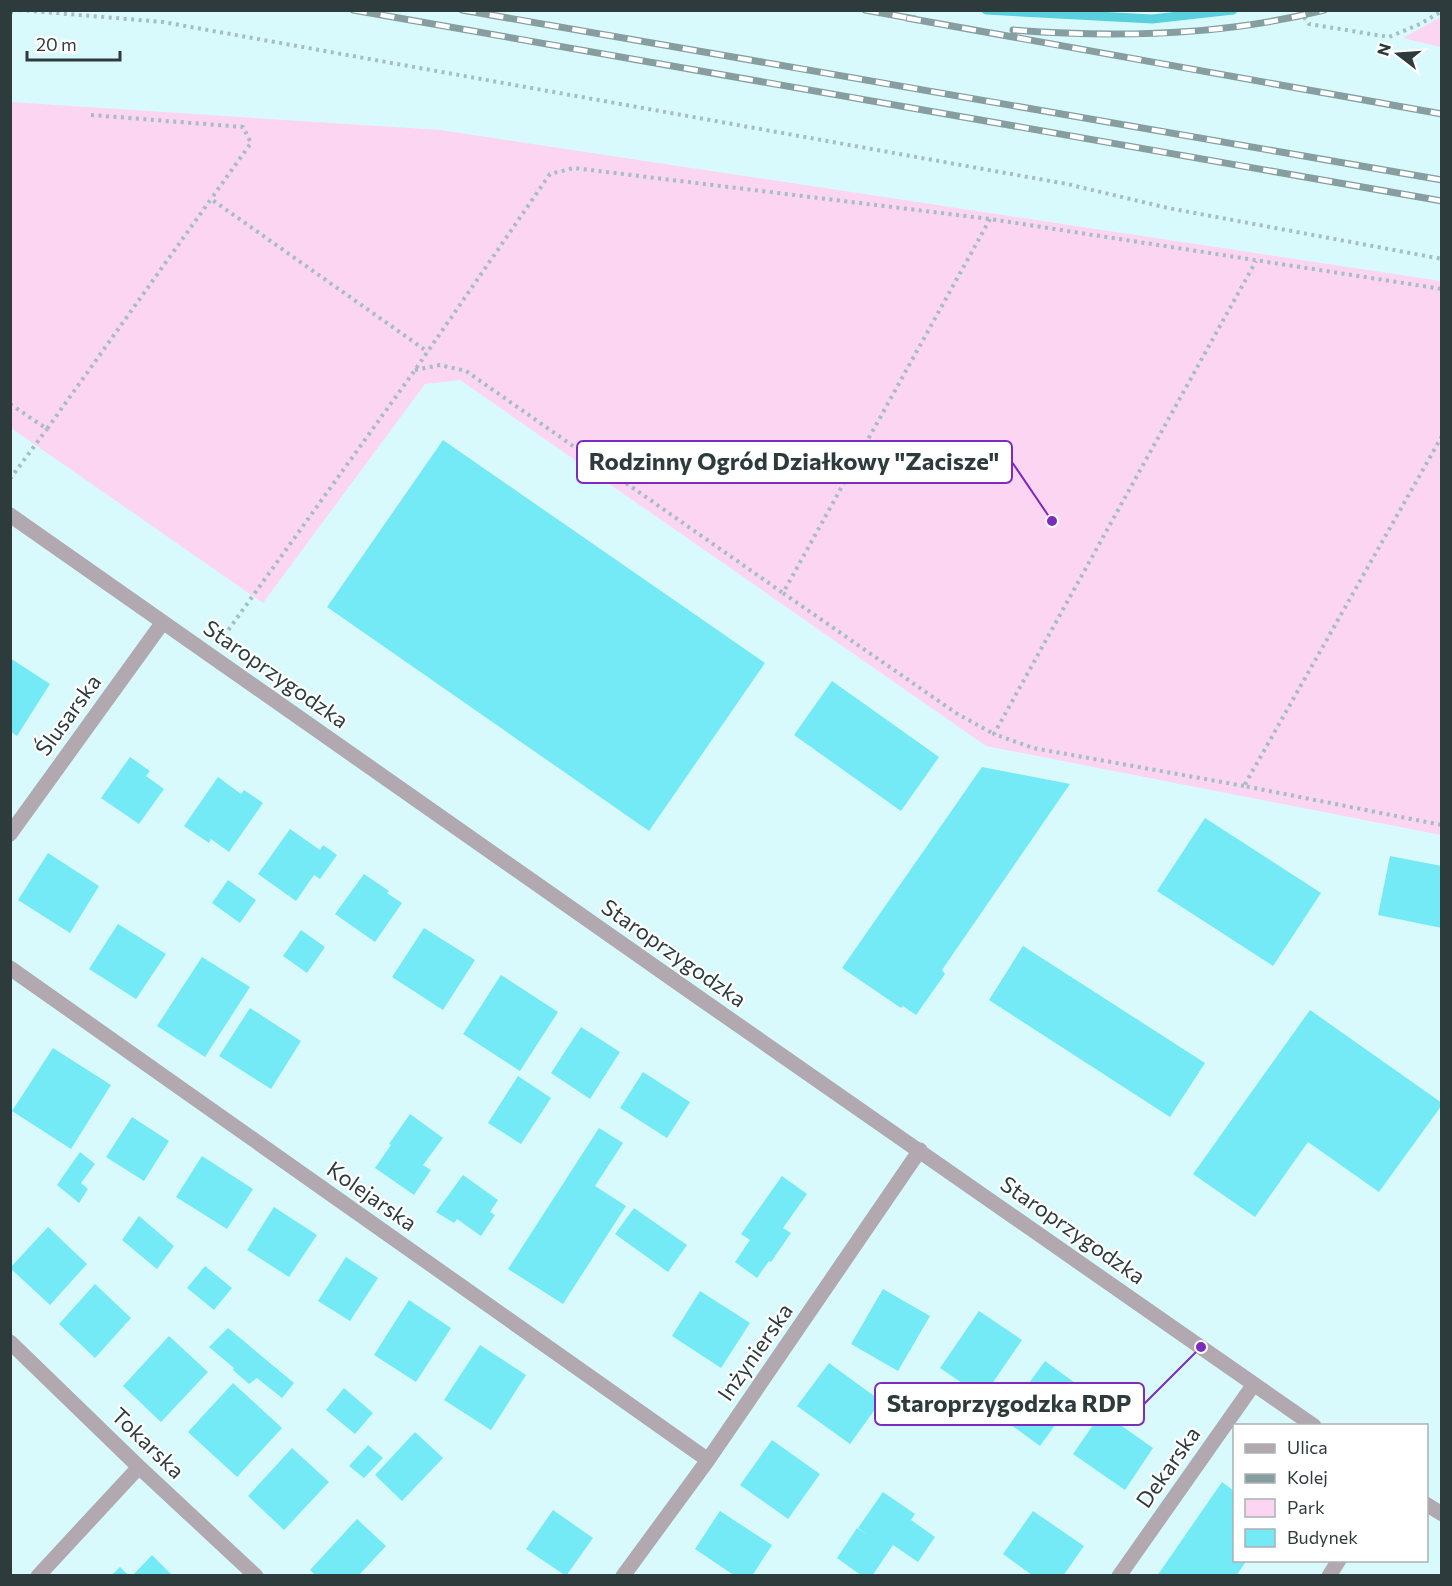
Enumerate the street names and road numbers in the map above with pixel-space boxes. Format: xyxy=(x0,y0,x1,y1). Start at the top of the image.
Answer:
street label: Staroprzygodzka xyxy=(199,614,354,734)
street label: Ślusarska xyxy=(29,669,106,761)
street label: Staroprzygodzka xyxy=(597,893,752,1013)
street label: Kolejarska xyxy=(322,1155,422,1236)
street label: Staroprzygodzka xyxy=(996,1170,1151,1290)
street label: Inżynierska xyxy=(711,1298,798,1406)
street label: Tokarska xyxy=(106,1401,190,1484)
street label: Dekarska xyxy=(1130,1421,1205,1513)

